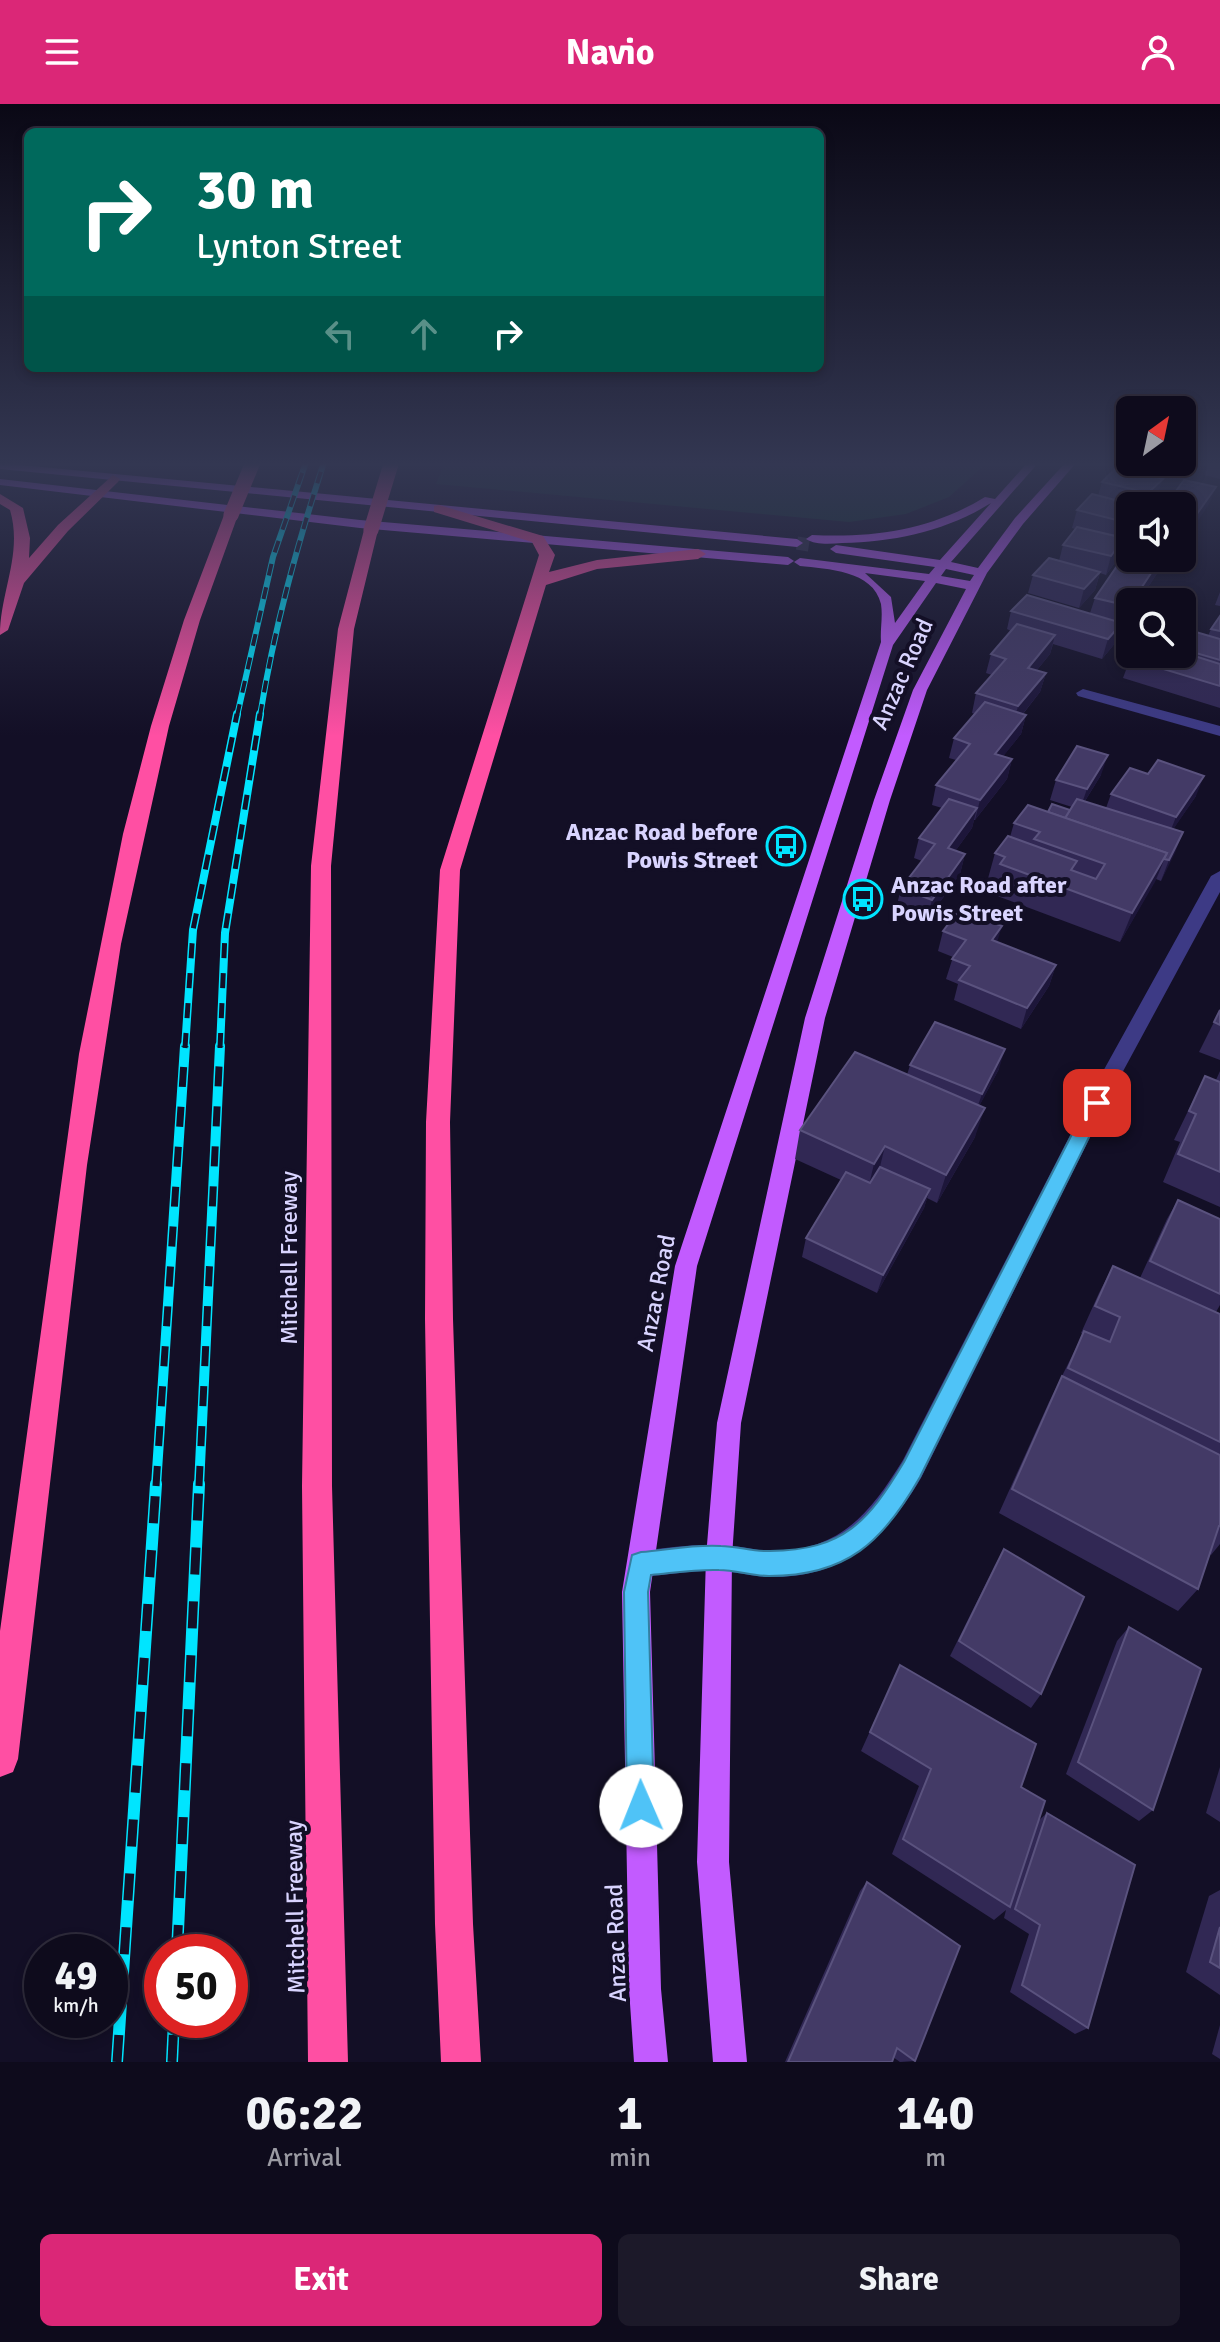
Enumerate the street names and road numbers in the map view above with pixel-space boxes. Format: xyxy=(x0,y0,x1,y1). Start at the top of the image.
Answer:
street label: Anzac Road xyxy=(864,614,940,734)
street label: Mitchell Freeway xyxy=(274,1171,304,1345)
street label: Anzac Road xyxy=(630,1232,682,1354)
street label: Mitchell Freeway xyxy=(278,1820,312,1994)
street label: Anzac Road xyxy=(599,1883,633,2003)

